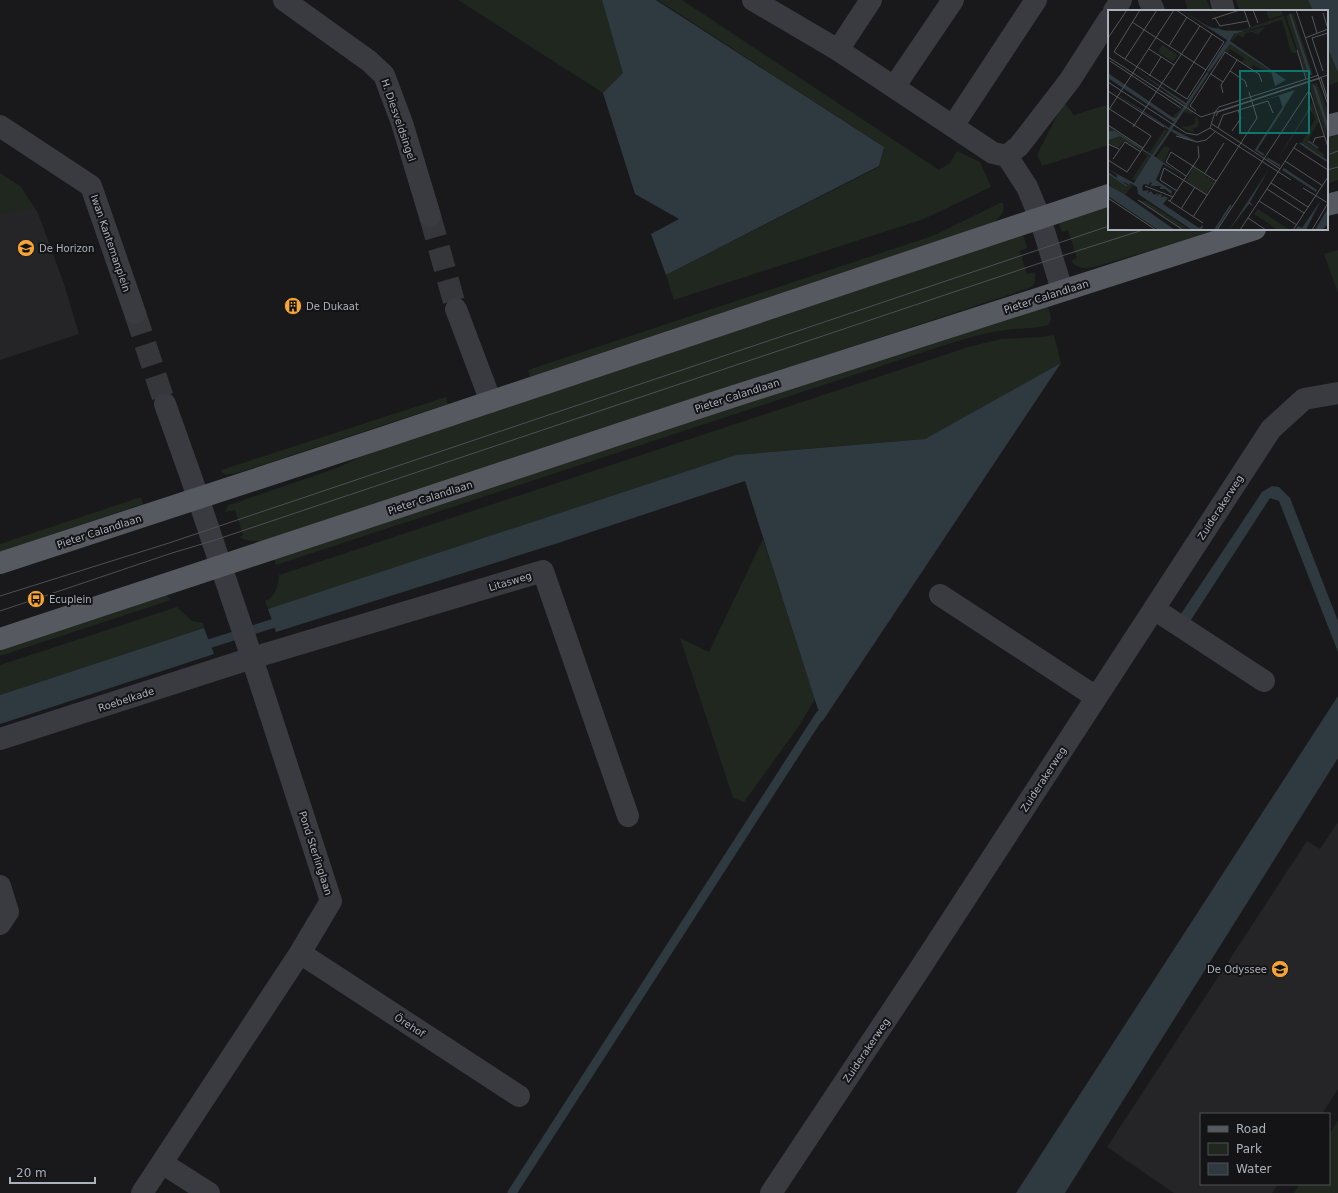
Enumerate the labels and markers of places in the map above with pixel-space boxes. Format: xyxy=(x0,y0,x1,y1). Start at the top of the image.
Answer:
school or university icon: De Horizon xyxy=(16,238,36,258)
place label: De Horizon xyxy=(39,243,94,254)
building icon: De Dukaat xyxy=(283,296,303,316)
place label: De Dukaat xyxy=(306,301,359,312)
bus stop icon: Ecuplein xyxy=(26,589,46,609)
place label: Ecuplein xyxy=(49,594,92,605)
school or university icon: De Odyssee xyxy=(1270,959,1290,979)
place label: De Odyssee xyxy=(1207,964,1267,975)

